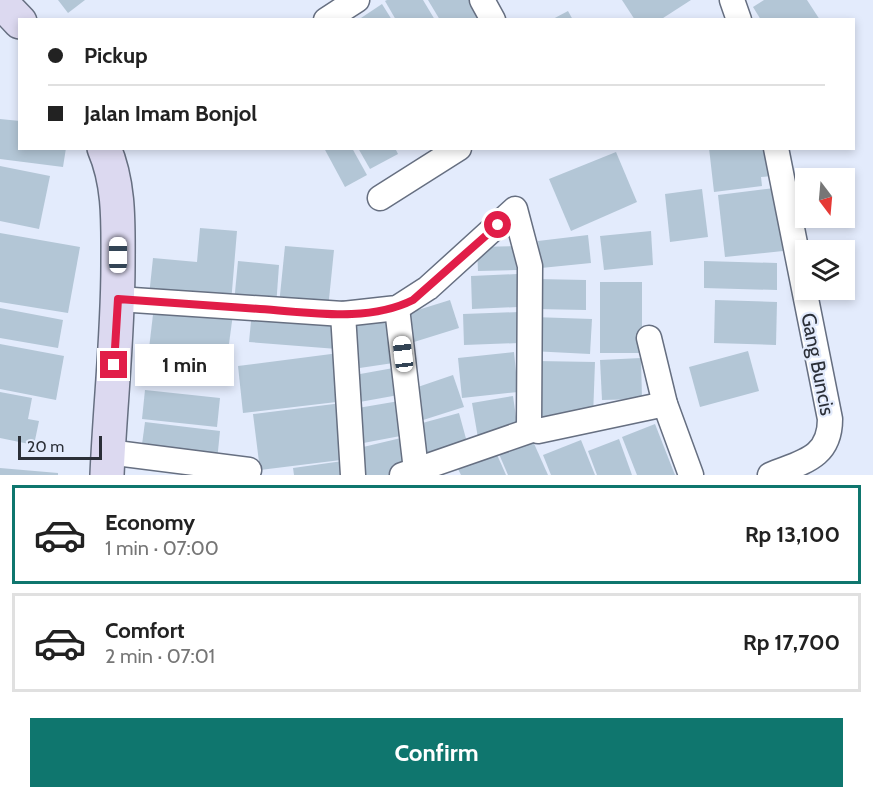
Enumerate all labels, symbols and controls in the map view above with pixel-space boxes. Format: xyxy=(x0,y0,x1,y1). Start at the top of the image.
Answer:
text: Pickup xyxy=(84,42,148,69)
text: Jalan Imam Bonjol xyxy=(84,100,257,127)
north arrow xyxy=(795,168,855,228)
map controls xyxy=(795,168,855,300)
route start xyxy=(484,211,511,238)
car xyxy=(109,237,127,273)
button: layers xyxy=(795,240,855,300)
street label: Gang Buncis xyxy=(796,311,840,417)
car xyxy=(392,335,414,373)
callout: 1 min xyxy=(135,344,234,386)
route end xyxy=(100,351,127,378)
text: 1 min xyxy=(162,353,207,377)
scale bar xyxy=(18,433,102,460)
text: 20 m xyxy=(27,437,64,456)
icon: car xyxy=(33,508,87,562)
text: Economy xyxy=(105,509,195,536)
text: Rp 13,100 xyxy=(745,521,840,548)
text: 1 min · 07:00 xyxy=(105,536,219,560)
icon: car xyxy=(33,616,87,670)
text: Comfort xyxy=(105,617,184,644)
text: Rp 17,700 xyxy=(743,629,840,656)
text: 2 min · 07:01 xyxy=(105,644,215,668)
button: Confirm xyxy=(30,718,843,787)

